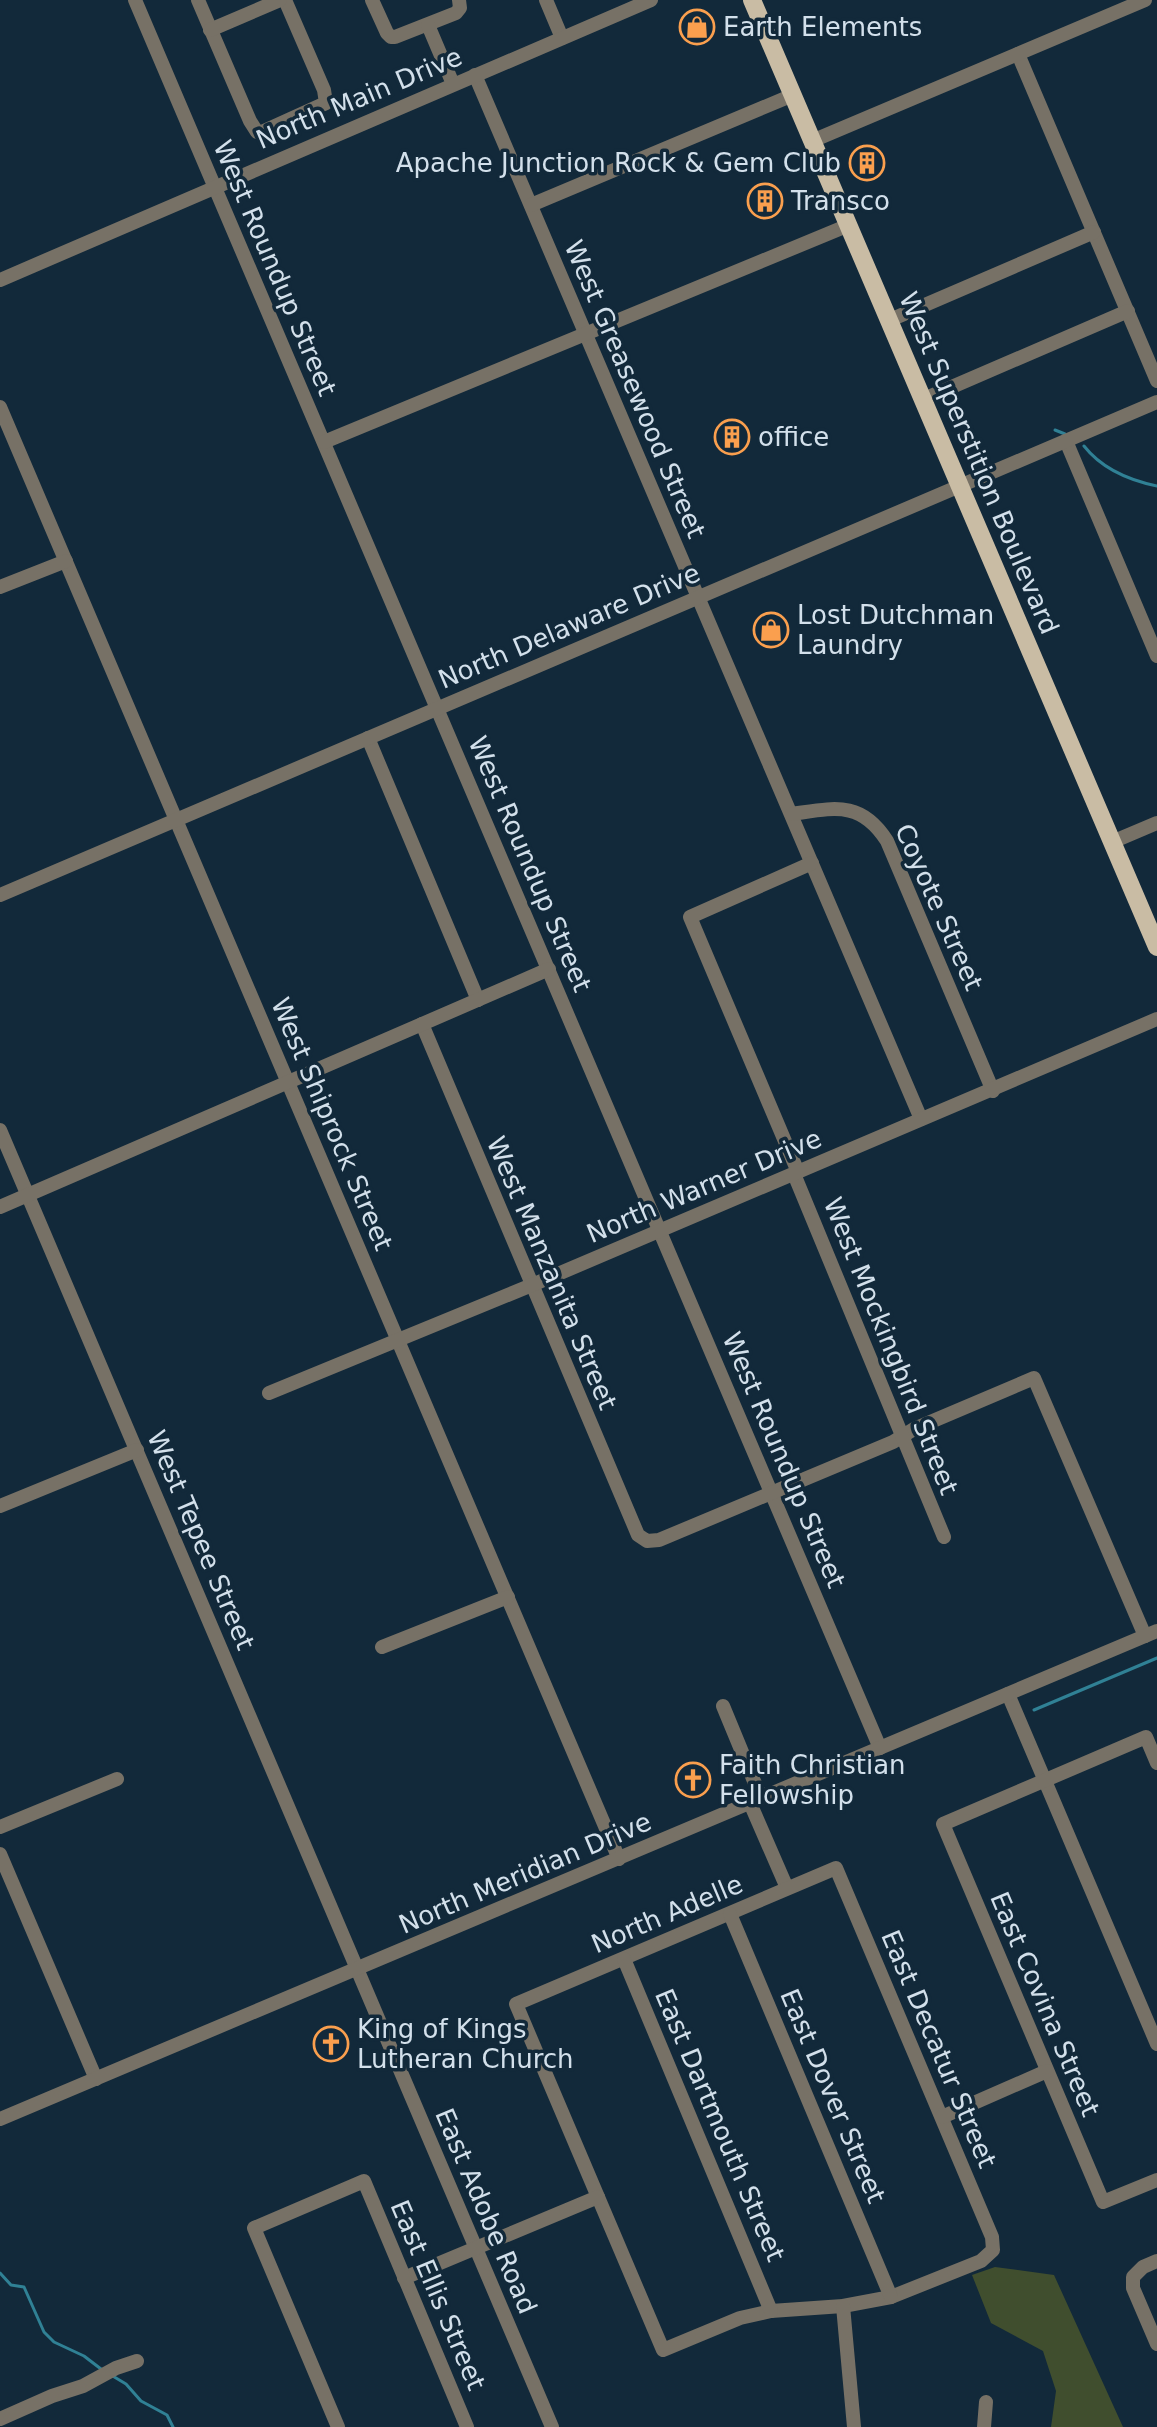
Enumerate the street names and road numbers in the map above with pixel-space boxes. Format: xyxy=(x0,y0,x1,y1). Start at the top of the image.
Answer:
street label: North Main Drive xyxy=(252,41,466,155)
street label: West Roundup Street xyxy=(208,136,342,400)
street label: West Greasewood Street xyxy=(559,235,711,543)
street label: West Superstition Boulevard xyxy=(893,287,1065,639)
street label: North Delaware Drive xyxy=(434,557,704,695)
street label: West Roundup Street xyxy=(463,732,597,996)
street label: Coyote Street xyxy=(889,819,989,995)
street label: West Shiprock Street xyxy=(265,993,399,1255)
street label: North Warner Drive xyxy=(582,1123,826,1249)
street label: West Manzanita Street xyxy=(481,1132,623,1414)
street label: West Mockingbird Street xyxy=(818,1193,964,1499)
street label: West Roundup Street xyxy=(717,1328,851,1592)
street label: West Tepee Street xyxy=(141,1426,261,1654)
street label: North Meridian Drive xyxy=(394,1806,656,1940)
street label: North Adelle xyxy=(587,1869,747,1959)
street label: East Covina Street xyxy=(984,1887,1106,2121)
street label: East Decatur Street xyxy=(875,1926,1003,2172)
street label: East Dartmouth Street xyxy=(649,1984,791,2266)
street label: East Dover Street xyxy=(774,1984,892,2208)
street label: East Adobe Road xyxy=(429,2104,543,2318)
street label: East Ellis Street xyxy=(384,2196,492,2394)

